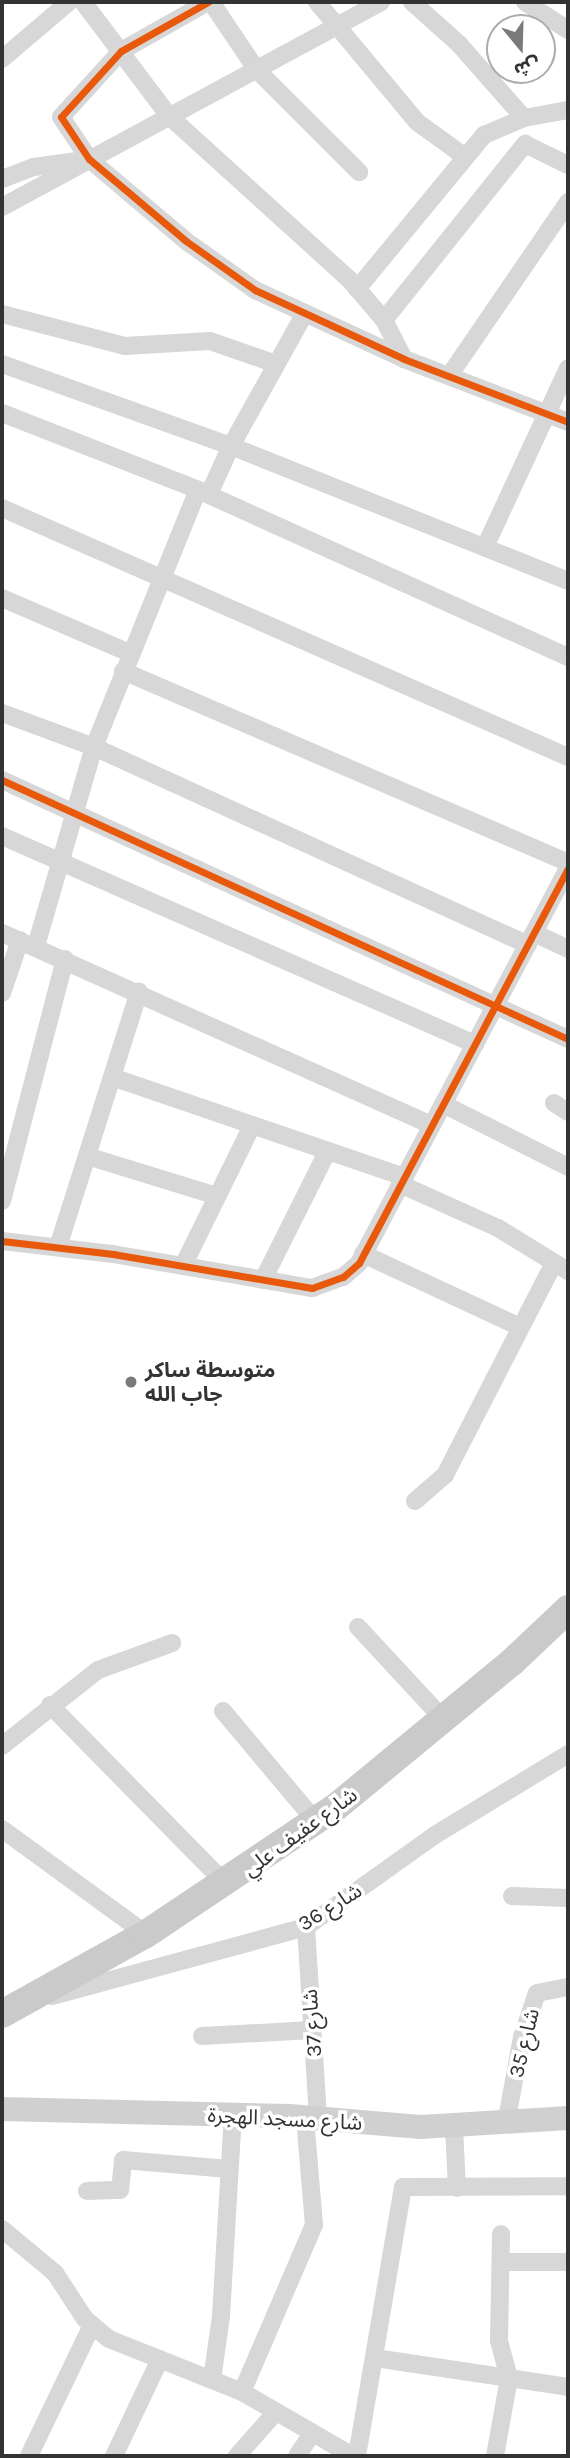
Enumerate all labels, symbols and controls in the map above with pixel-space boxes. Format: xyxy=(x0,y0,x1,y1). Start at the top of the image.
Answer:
north arrow xyxy=(486,14,556,84)
text: ش xyxy=(511,52,543,82)
place label: متوسطة ساكر جاب الله xyxy=(145,1357,275,1407)
marker: متوسطة ساكر جاب الله xyxy=(123,1374,139,1390)
street label: شارع عفيف علي xyxy=(238,1782,362,1882)
street label: شارع 36 xyxy=(293,1878,367,1936)
street label: شارع 37 xyxy=(297,1988,327,2058)
street label: شارع 35 xyxy=(503,2006,545,2080)
street label: شارع مسجد الهجرة xyxy=(207,2102,363,2136)

